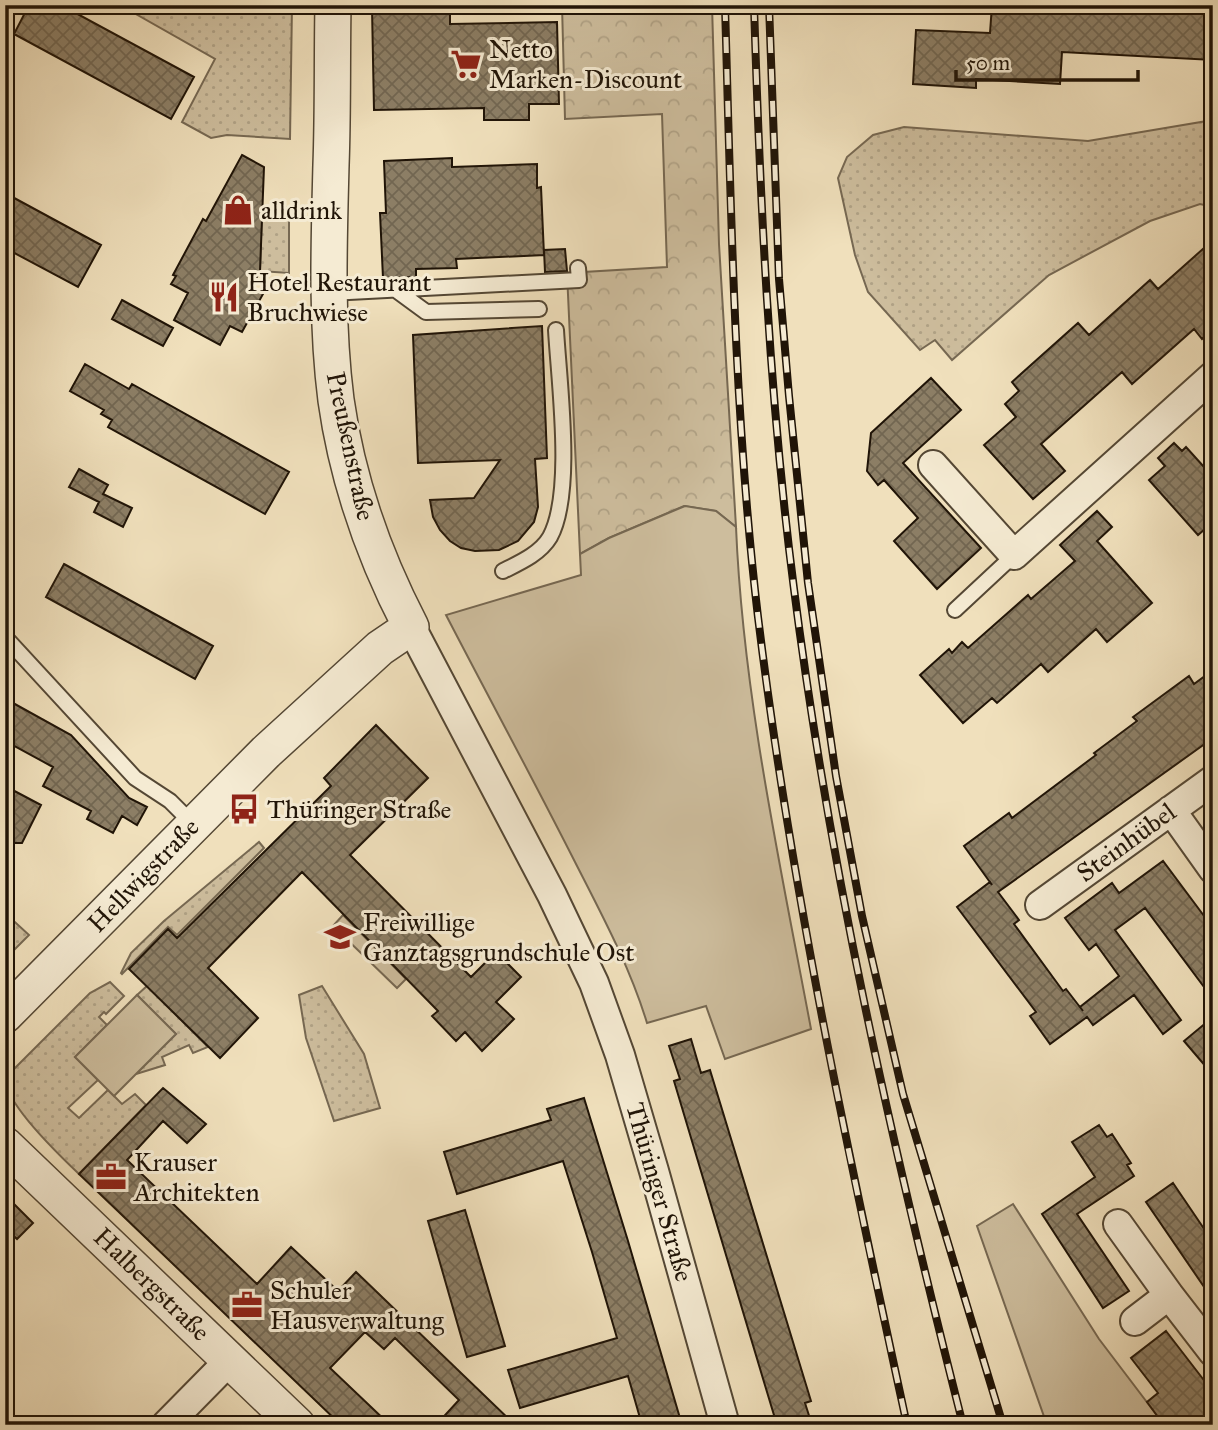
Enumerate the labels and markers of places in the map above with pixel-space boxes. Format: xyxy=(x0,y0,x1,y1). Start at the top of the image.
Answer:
place label: Netto Marken-Discount xyxy=(489,33,682,95)
supermarket icon: Netto Marken-Discount xyxy=(449,47,483,81)
shop icon: alldrink xyxy=(221,193,255,227)
place label: alldrink xyxy=(261,194,343,226)
place label: Hotel Restaurant Bruchwiese xyxy=(247,266,432,328)
restaurant icon: Hotel Restaurant Bruchwiese xyxy=(207,280,241,314)
bus stop icon: Thüringer Straße xyxy=(227,792,261,826)
place label: Thüringer Straße xyxy=(267,793,452,825)
place label: Freiwillige Ganztagsgrundschule Ost xyxy=(363,906,634,968)
school or university icon: Freiwillige Ganztagsgrundschule Ost xyxy=(323,920,357,954)
place label: Krauser Architekten xyxy=(133,1146,260,1208)
office icon: Krauser Architekten xyxy=(94,1160,128,1194)
place label: Schuler Hausverwaltung xyxy=(270,1274,445,1336)
office icon: Schuler Hausverwaltung xyxy=(230,1288,264,1322)

